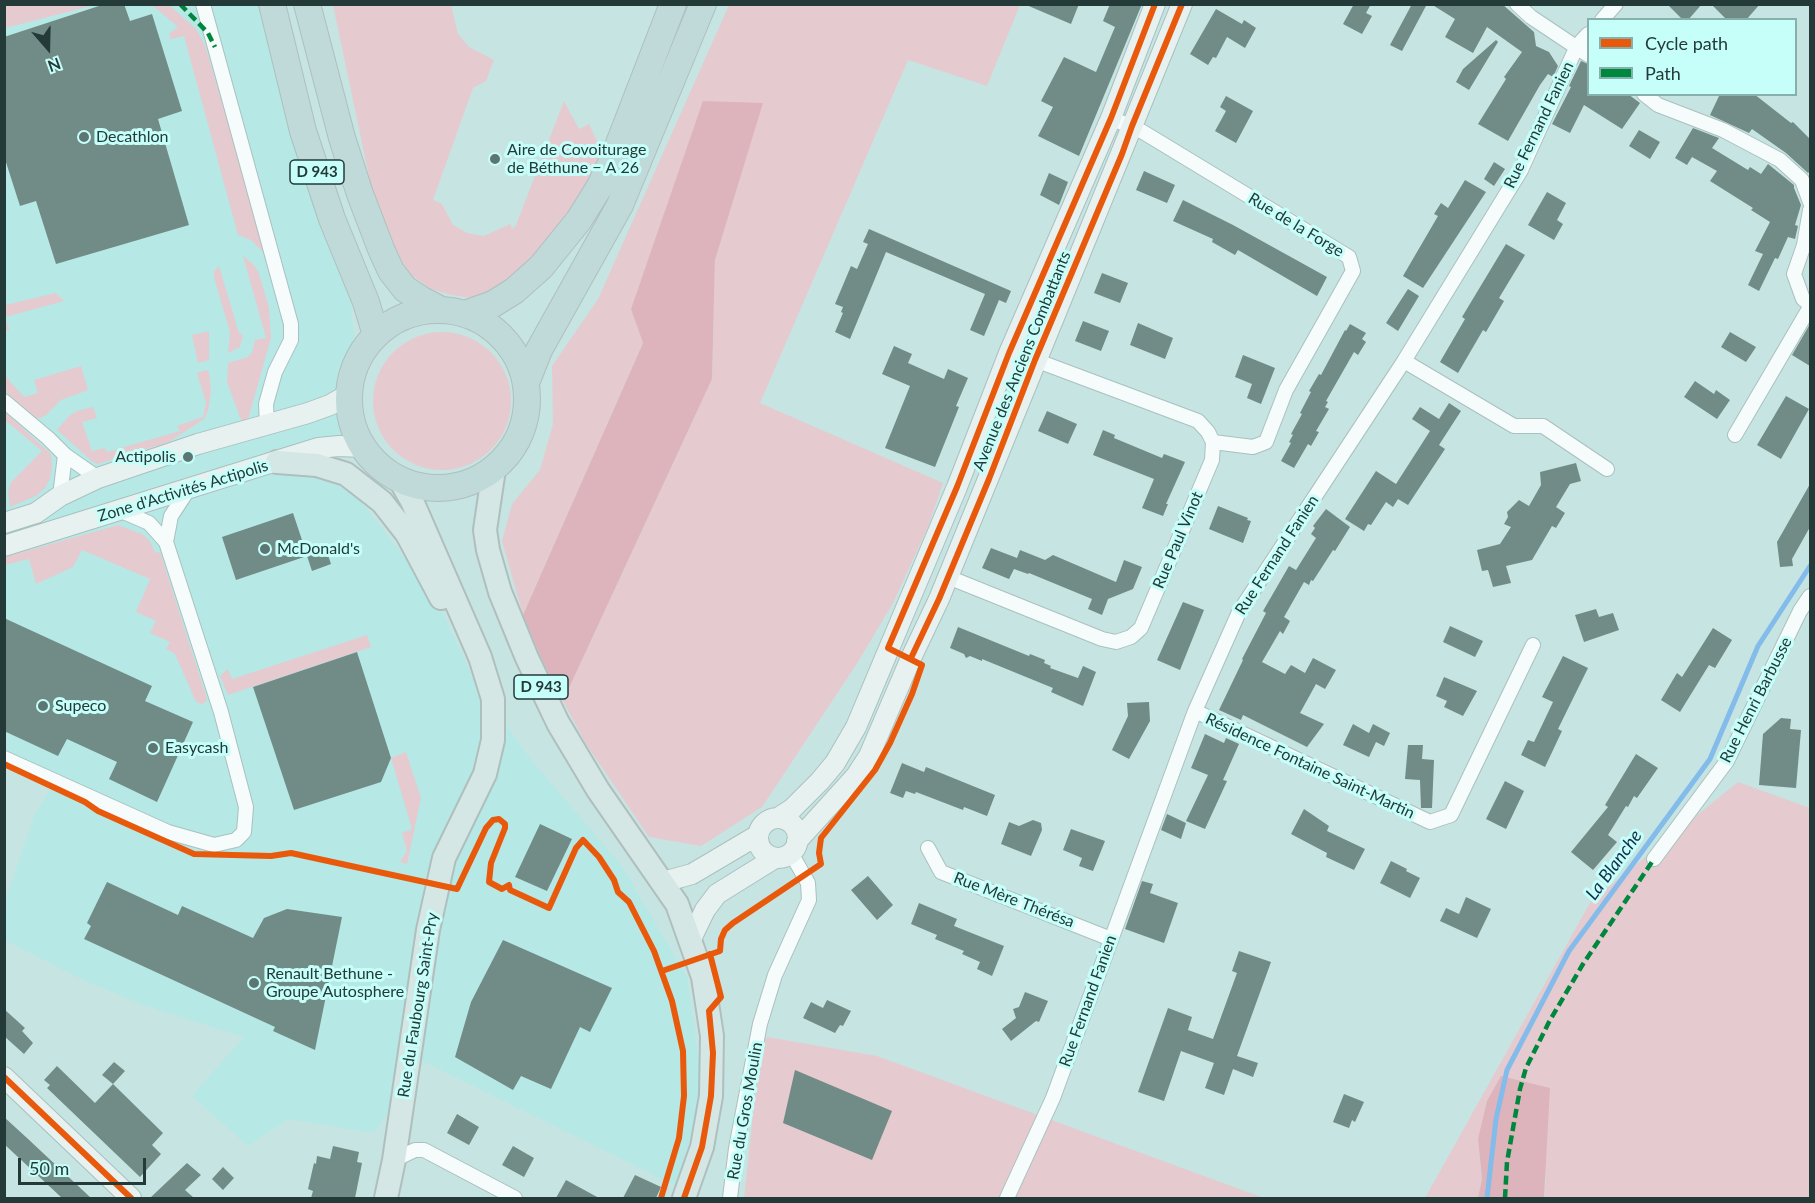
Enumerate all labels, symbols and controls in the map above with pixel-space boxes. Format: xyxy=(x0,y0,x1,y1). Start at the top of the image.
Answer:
north arrow xyxy=(18,18,78,78)
legend xyxy=(1587,18,1797,96)
text: Cycle path xyxy=(1645,32,1728,54)
text: N xyxy=(45,54,63,76)
street label: Rue Fernand Fanien xyxy=(1500,58,1578,192)
text: Path xyxy=(1645,62,1681,84)
place label: Decathlon xyxy=(96,127,168,147)
marker: Decathlon xyxy=(77,130,91,144)
place label: Aire de Covoiturage de Béthune − A 26 xyxy=(507,140,646,178)
marker: Aire de Covoiturage de Béthune − A 26 xyxy=(488,152,502,166)
road number: D 943 xyxy=(290,160,344,184)
street label: Rue de la Forge xyxy=(1245,189,1347,261)
street label: Avenue des Anciens Combattants xyxy=(969,248,1075,474)
place label: Actipolis xyxy=(115,447,176,467)
marker: Actipolis xyxy=(181,450,195,464)
street label: Zone d'Activités Actipolis xyxy=(95,456,271,526)
street label: Rue Paul Vinot xyxy=(1149,489,1207,591)
street label: Rue Fernand Fanien xyxy=(1231,492,1323,618)
place label: McDonald's xyxy=(277,539,360,559)
marker: McDonald's xyxy=(258,542,272,556)
street label: Rue Henri Barbusse xyxy=(1716,634,1796,766)
road number: D 943 xyxy=(514,675,568,699)
place label: Supeco xyxy=(55,696,106,716)
marker: Supeco xyxy=(36,699,50,713)
street label: Résidence Fontaine Saint-Martin xyxy=(1202,709,1418,823)
place label: Easycash xyxy=(165,738,228,758)
marker: Easycash xyxy=(146,741,160,755)
water label: La Blanche xyxy=(1581,826,1647,904)
street label: Rue Mère Thérésa xyxy=(951,868,1077,932)
street label: Rue du Faubourg Saint-Pry xyxy=(394,911,442,1099)
street label: Rue Fernand Fanien xyxy=(1055,933,1121,1069)
place label: Renault Bethune - Groupe Autosphere xyxy=(266,964,404,1002)
marker: Renault Bethune - Groupe Autosphere xyxy=(247,976,261,990)
street label: Rue du Gros Moulin xyxy=(723,1041,767,1181)
scale bar xyxy=(21,1146,148,1184)
text: 50 m xyxy=(29,1157,69,1179)

